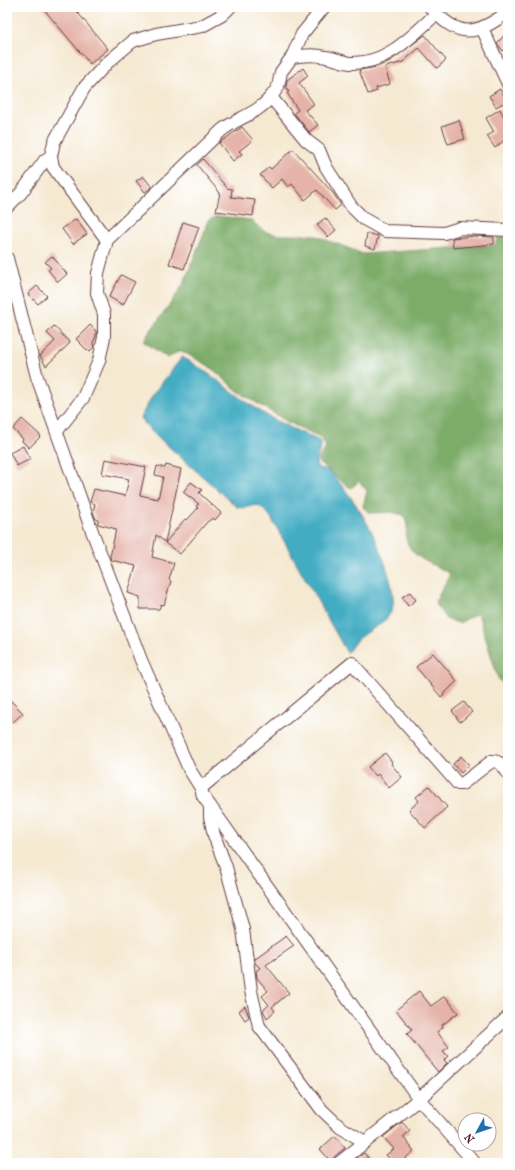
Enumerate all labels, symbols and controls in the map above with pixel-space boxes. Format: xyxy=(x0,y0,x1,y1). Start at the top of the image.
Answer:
north arrow xyxy=(457,1112,497,1152)
text: N xyxy=(462,1130,477,1145)

